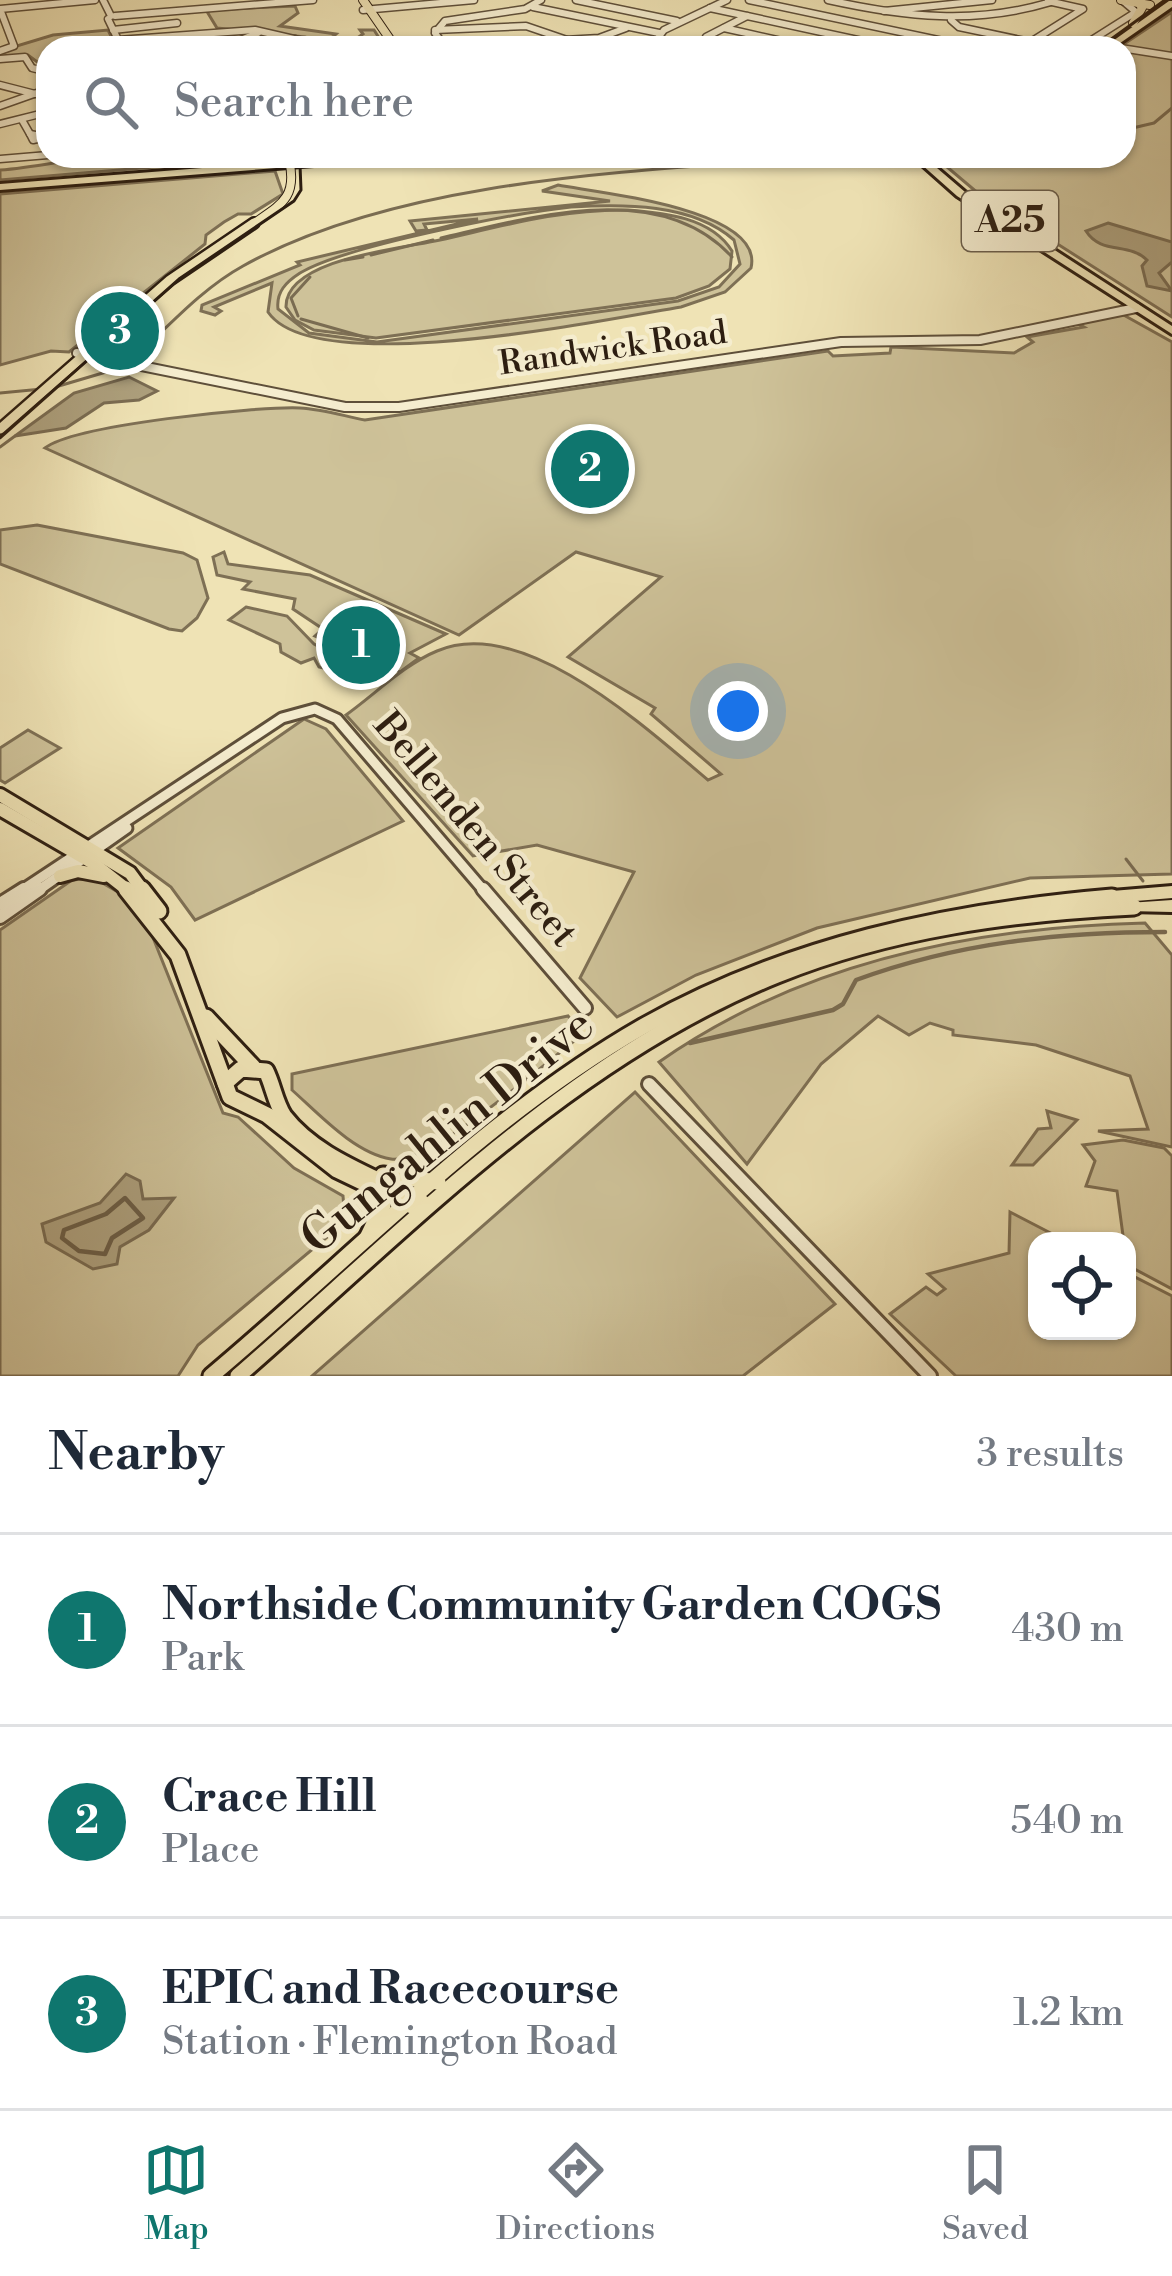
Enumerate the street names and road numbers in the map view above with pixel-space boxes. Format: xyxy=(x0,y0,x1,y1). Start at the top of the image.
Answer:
road number: A25 xyxy=(962,191,1058,251)
street label: Randwick Road xyxy=(496,313,730,385)
street label: Bellenden Street xyxy=(362,702,588,958)
street label: Gungahlin Drive xyxy=(289,995,607,1269)

